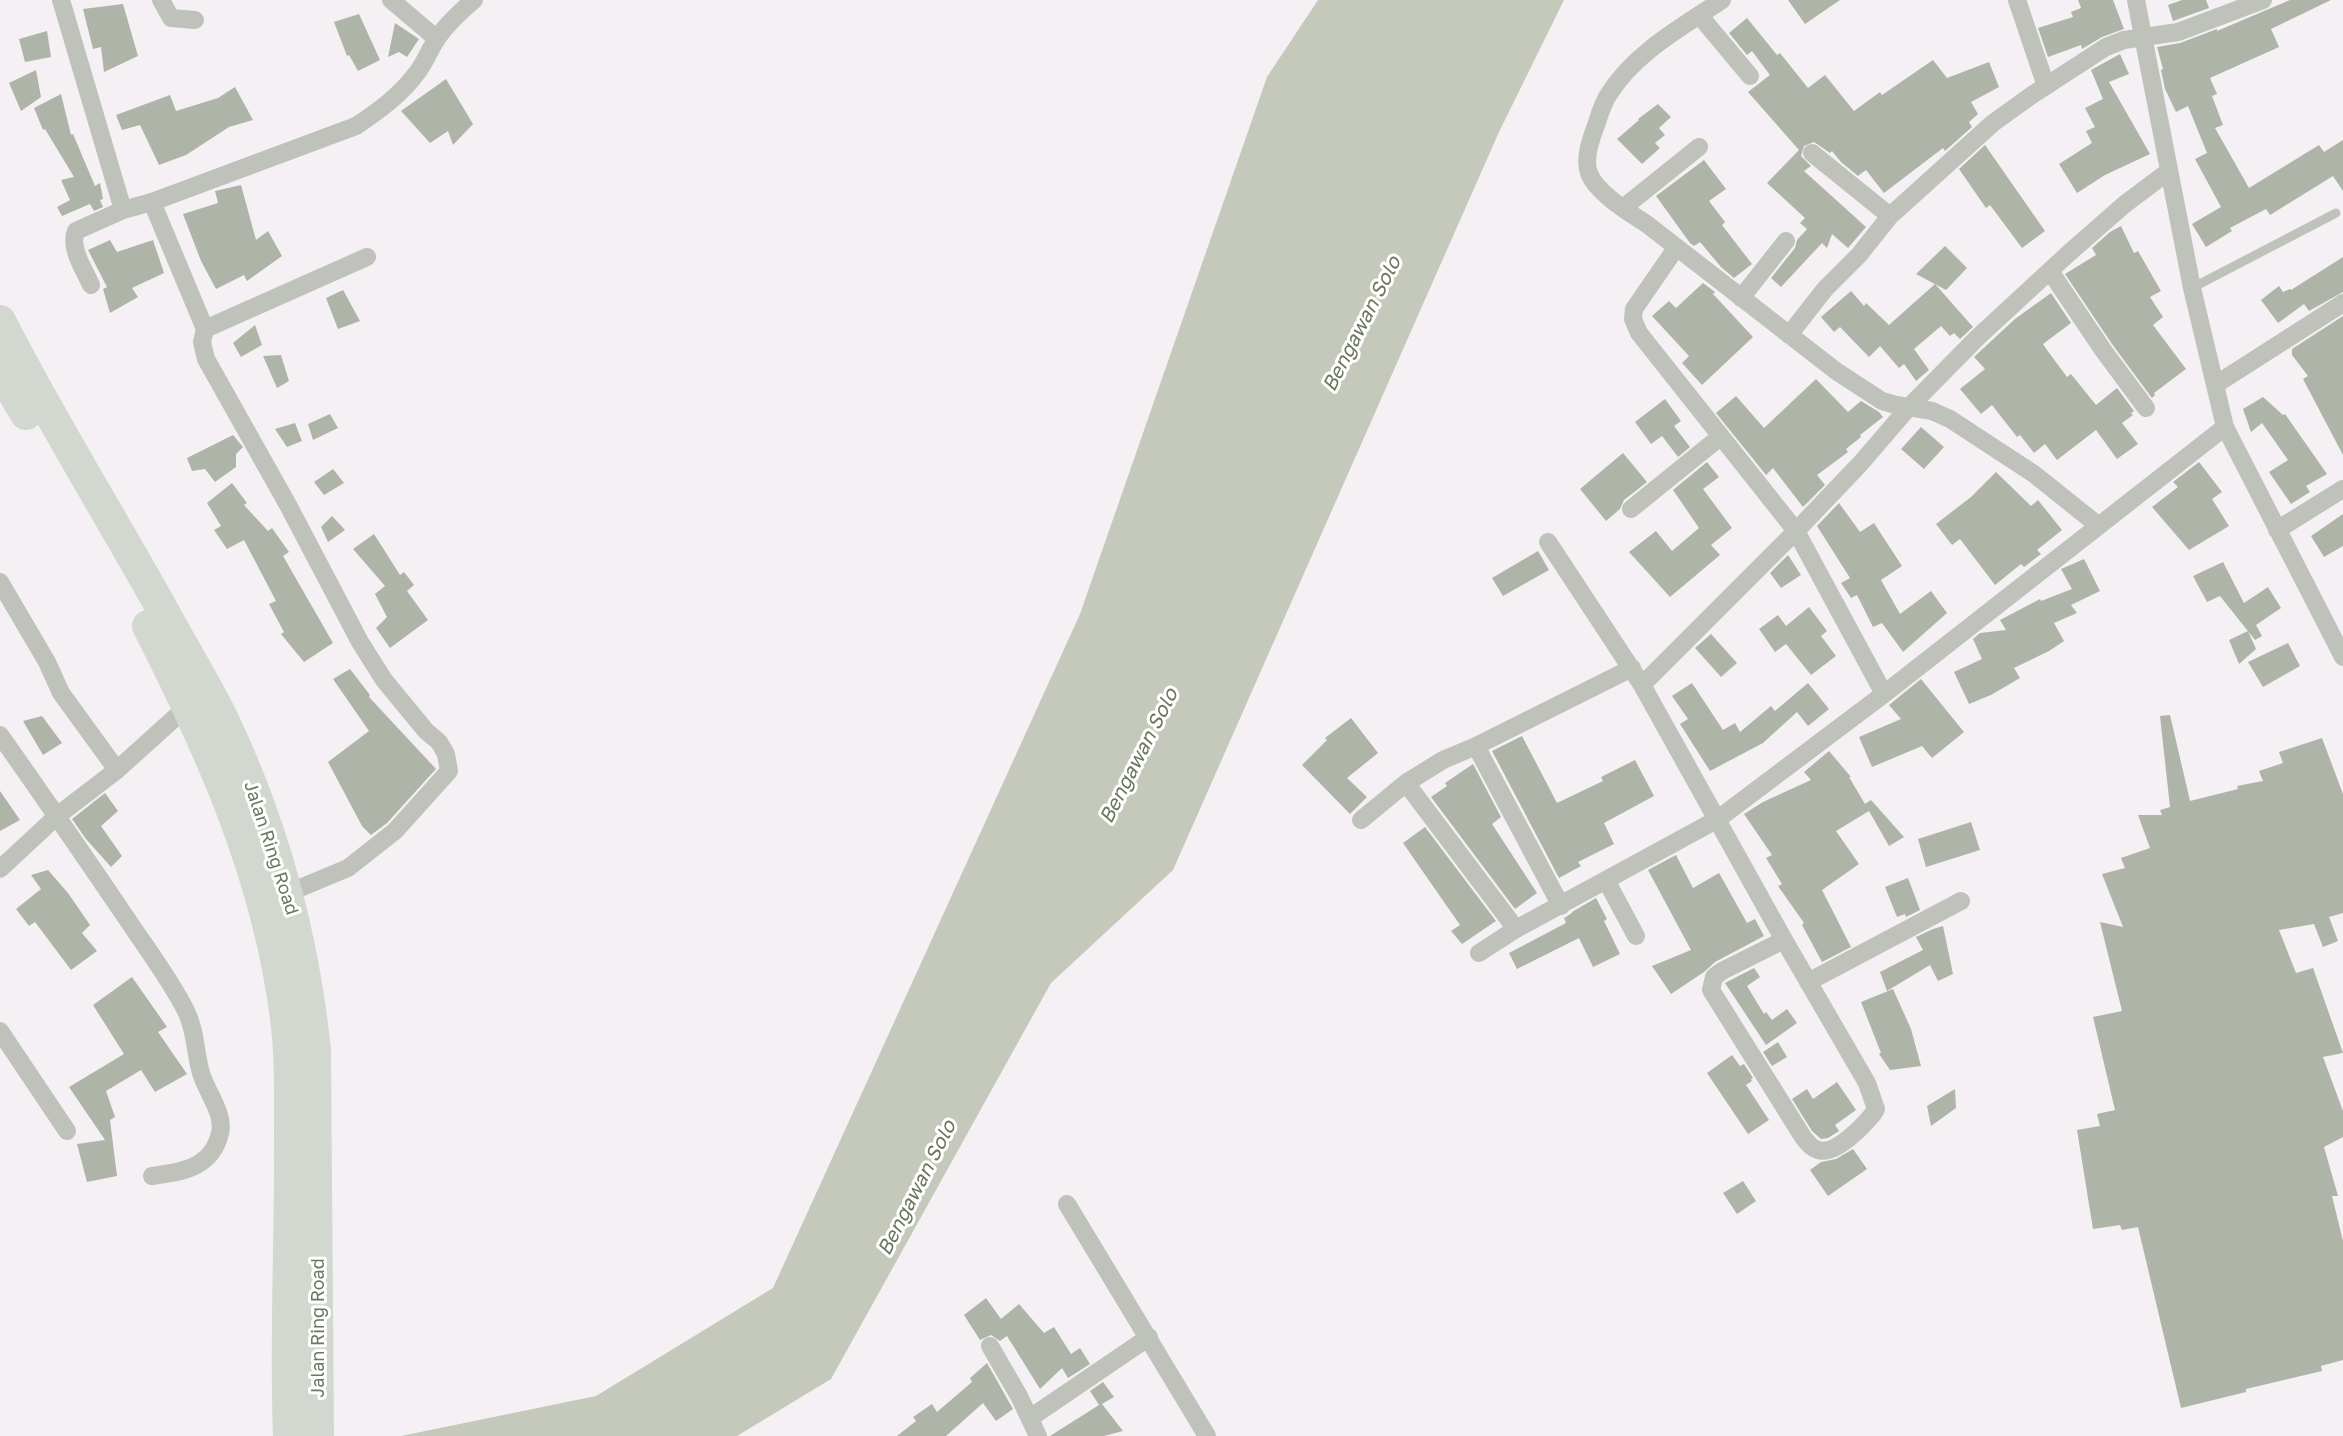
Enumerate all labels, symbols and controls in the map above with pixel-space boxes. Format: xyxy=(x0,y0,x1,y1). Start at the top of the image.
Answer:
water label: Bengawan Solo xyxy=(1318,253,1406,395)
water label: Bengawan Solo xyxy=(1095,685,1183,827)
street label: Jalan Ring Road xyxy=(239,778,303,918)
water label: Bengawan Solo xyxy=(873,1117,961,1259)
street label: Jalan Ring Road xyxy=(307,1258,329,1398)

